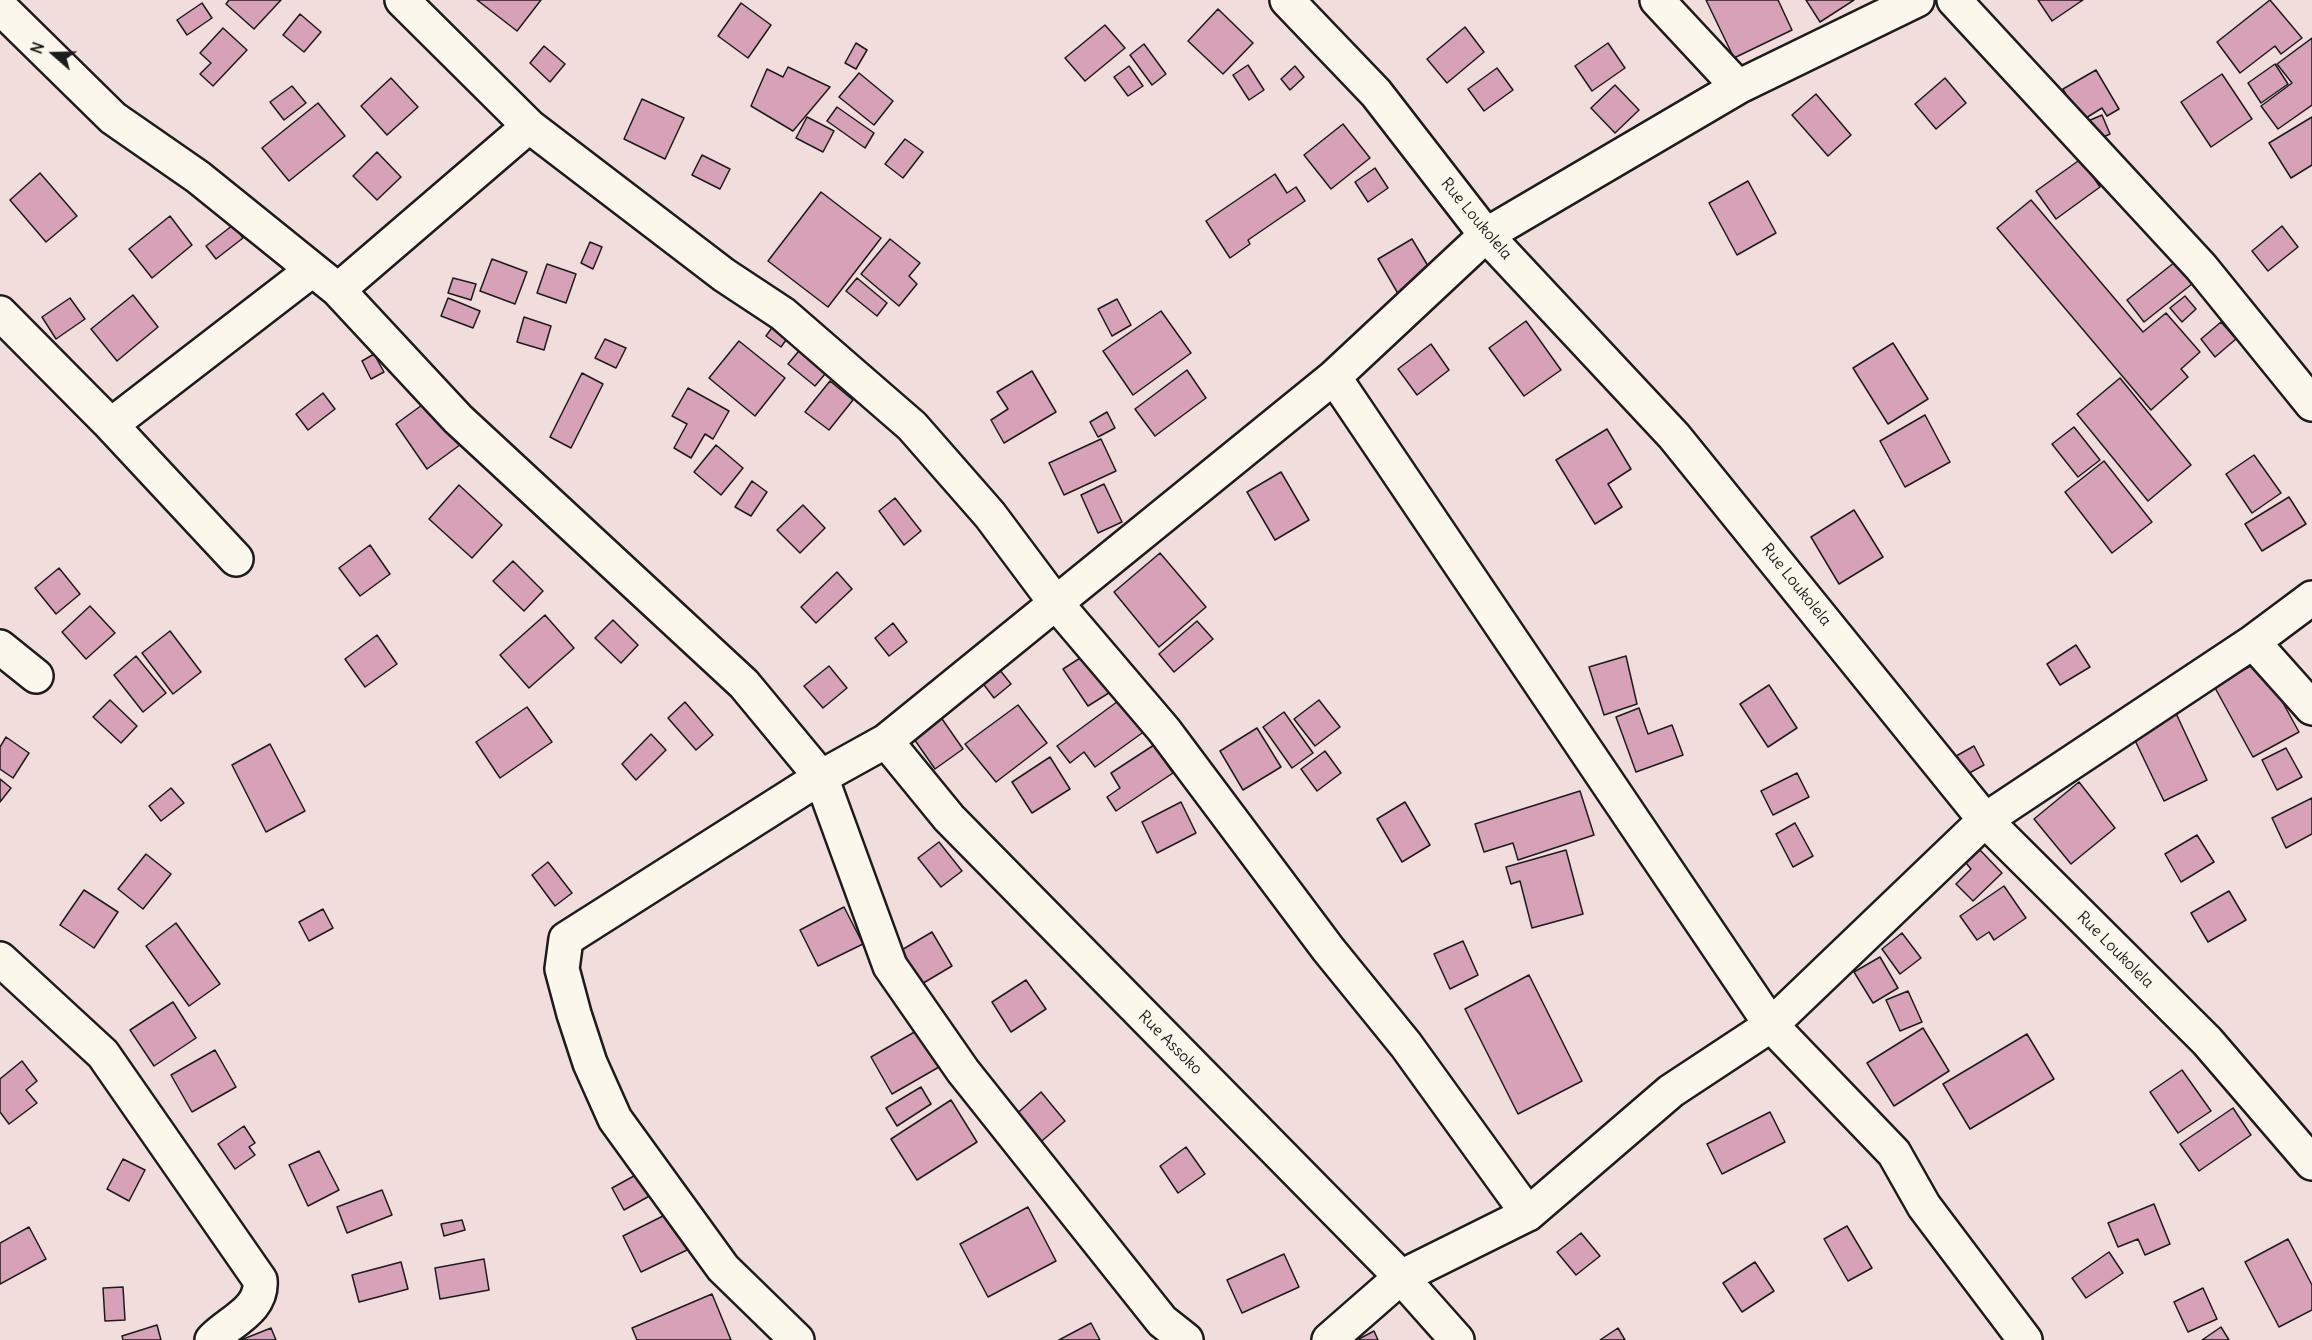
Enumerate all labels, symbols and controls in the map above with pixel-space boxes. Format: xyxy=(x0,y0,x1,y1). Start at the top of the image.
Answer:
north arrow xyxy=(24,24,84,84)
text: N xyxy=(26,39,48,56)
street label: Rue Loukolela xyxy=(1436,174,1516,264)
street label: Rue Loukolela xyxy=(1757,540,1835,630)
street label: Rue Loukolela xyxy=(2073,908,2157,992)
street label: Rue Assoko xyxy=(1134,1007,1206,1079)

